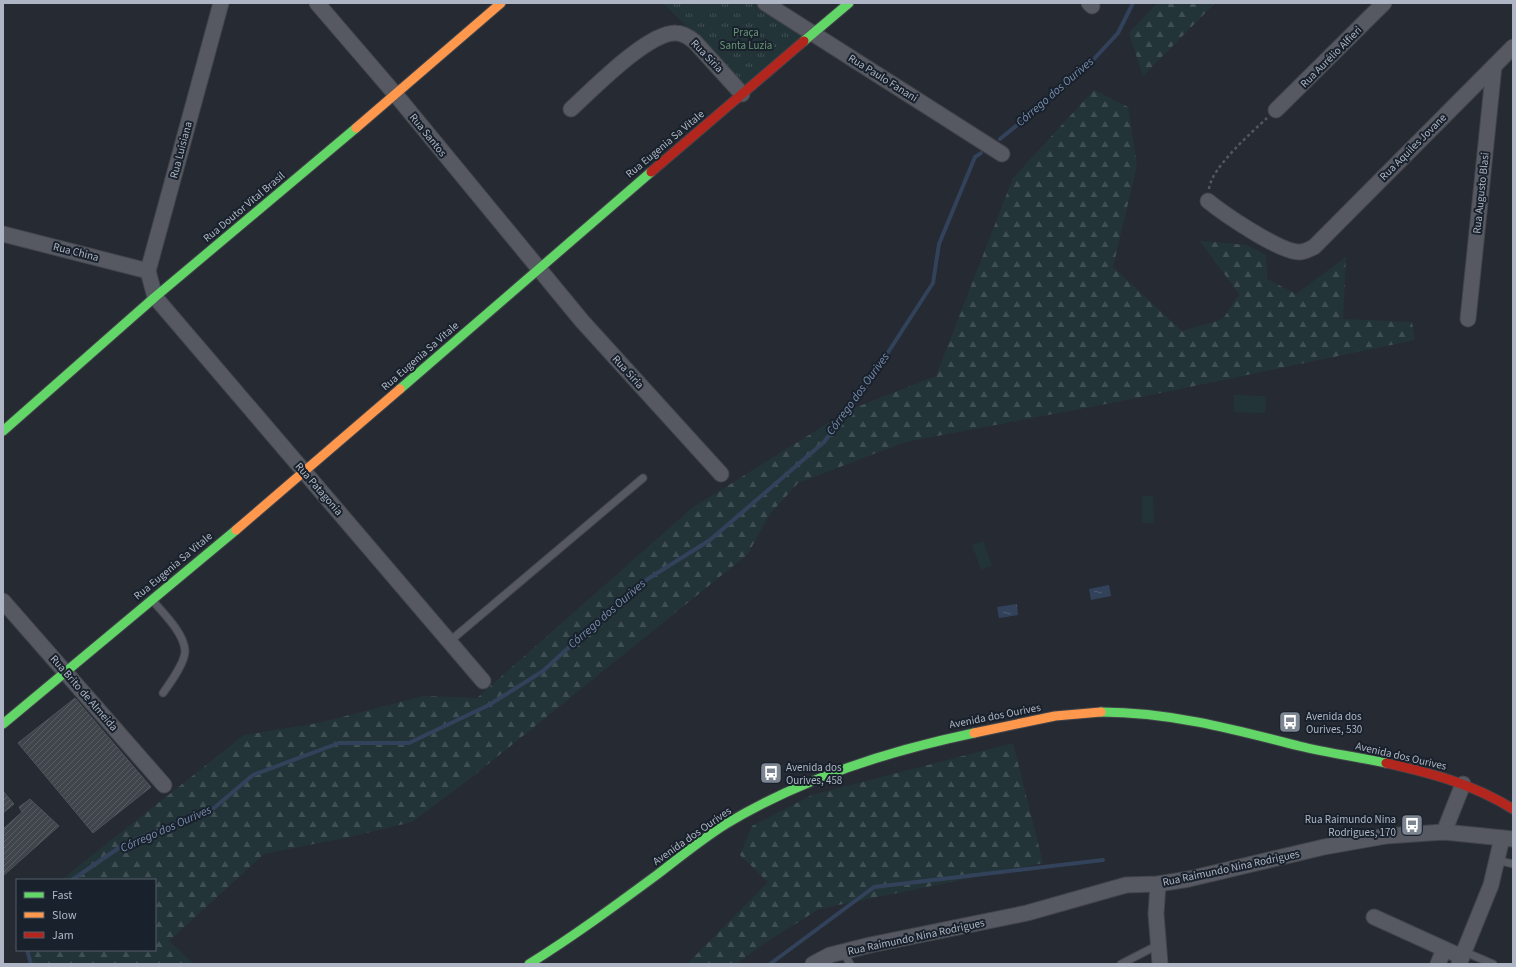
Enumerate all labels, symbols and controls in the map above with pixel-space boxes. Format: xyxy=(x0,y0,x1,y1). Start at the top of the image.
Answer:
street label: Rua Aurélio Alfieri xyxy=(1297,23,1365,91)
park label: Praça Santa Luzia xyxy=(720,25,772,53)
street label: Rua Siria xyxy=(687,36,727,76)
street label: Rua Paulo Fanani xyxy=(845,51,921,105)
water label: Córrego dos Ourives xyxy=(1012,53,1098,131)
street label: Rua Eugenia Sa Vitale xyxy=(622,106,708,181)
street label: Rua Santos xyxy=(406,110,450,160)
street label: Rua Aquiles Jovane xyxy=(1376,110,1450,184)
street label: Rua Luisiana xyxy=(166,120,196,180)
street label: Rua Augusto Blasi xyxy=(1469,152,1493,234)
street label: Rua Doutor Vital Brasil xyxy=(200,168,288,246)
street label: Rua China xyxy=(52,239,100,265)
street label: Rua Eugenia Sa Vitale xyxy=(378,318,462,394)
water label: Córrego dos Ourives xyxy=(822,349,894,439)
street label: Rua Siria xyxy=(609,352,647,392)
street label: Rua Patagonia xyxy=(292,459,346,519)
street label: Rua Eugenia Sa Vitale xyxy=(130,528,216,603)
water label: Córrego dos Ourives xyxy=(564,575,650,653)
street label: Rua Brito de Almeida xyxy=(47,652,121,734)
street label: Avenida dos Ourives xyxy=(948,700,1042,732)
bus stop icon: Avenida dos Ourives, 530 xyxy=(1277,709,1303,735)
place label: Avenida dos Ourives, 530 xyxy=(1306,709,1362,737)
street label: Avenida dos Ourives xyxy=(1354,738,1448,774)
bus stop icon: Avenida dos Ourives, 458 xyxy=(758,760,784,786)
place label: Avenida dos Ourives, 458 xyxy=(786,760,843,788)
water label: Córrego dos Ourives xyxy=(118,801,214,857)
street label: Avenida dos Ourives xyxy=(650,803,735,869)
place label: Rua Raimundo Nina Rodrigues, 170 xyxy=(1305,812,1396,840)
bus stop icon: Rua Raimundo Nina Rodrigues, 170 xyxy=(1399,812,1425,838)
street label: Rua Raimundo Nina Rodrigues xyxy=(1161,846,1301,890)
legend xyxy=(16,879,156,951)
text: Fast xyxy=(52,887,72,904)
text: Slow xyxy=(52,907,77,924)
street label: Rua Raimundo Nina Rodrigues xyxy=(846,915,986,959)
text: Jam xyxy=(52,927,74,944)

